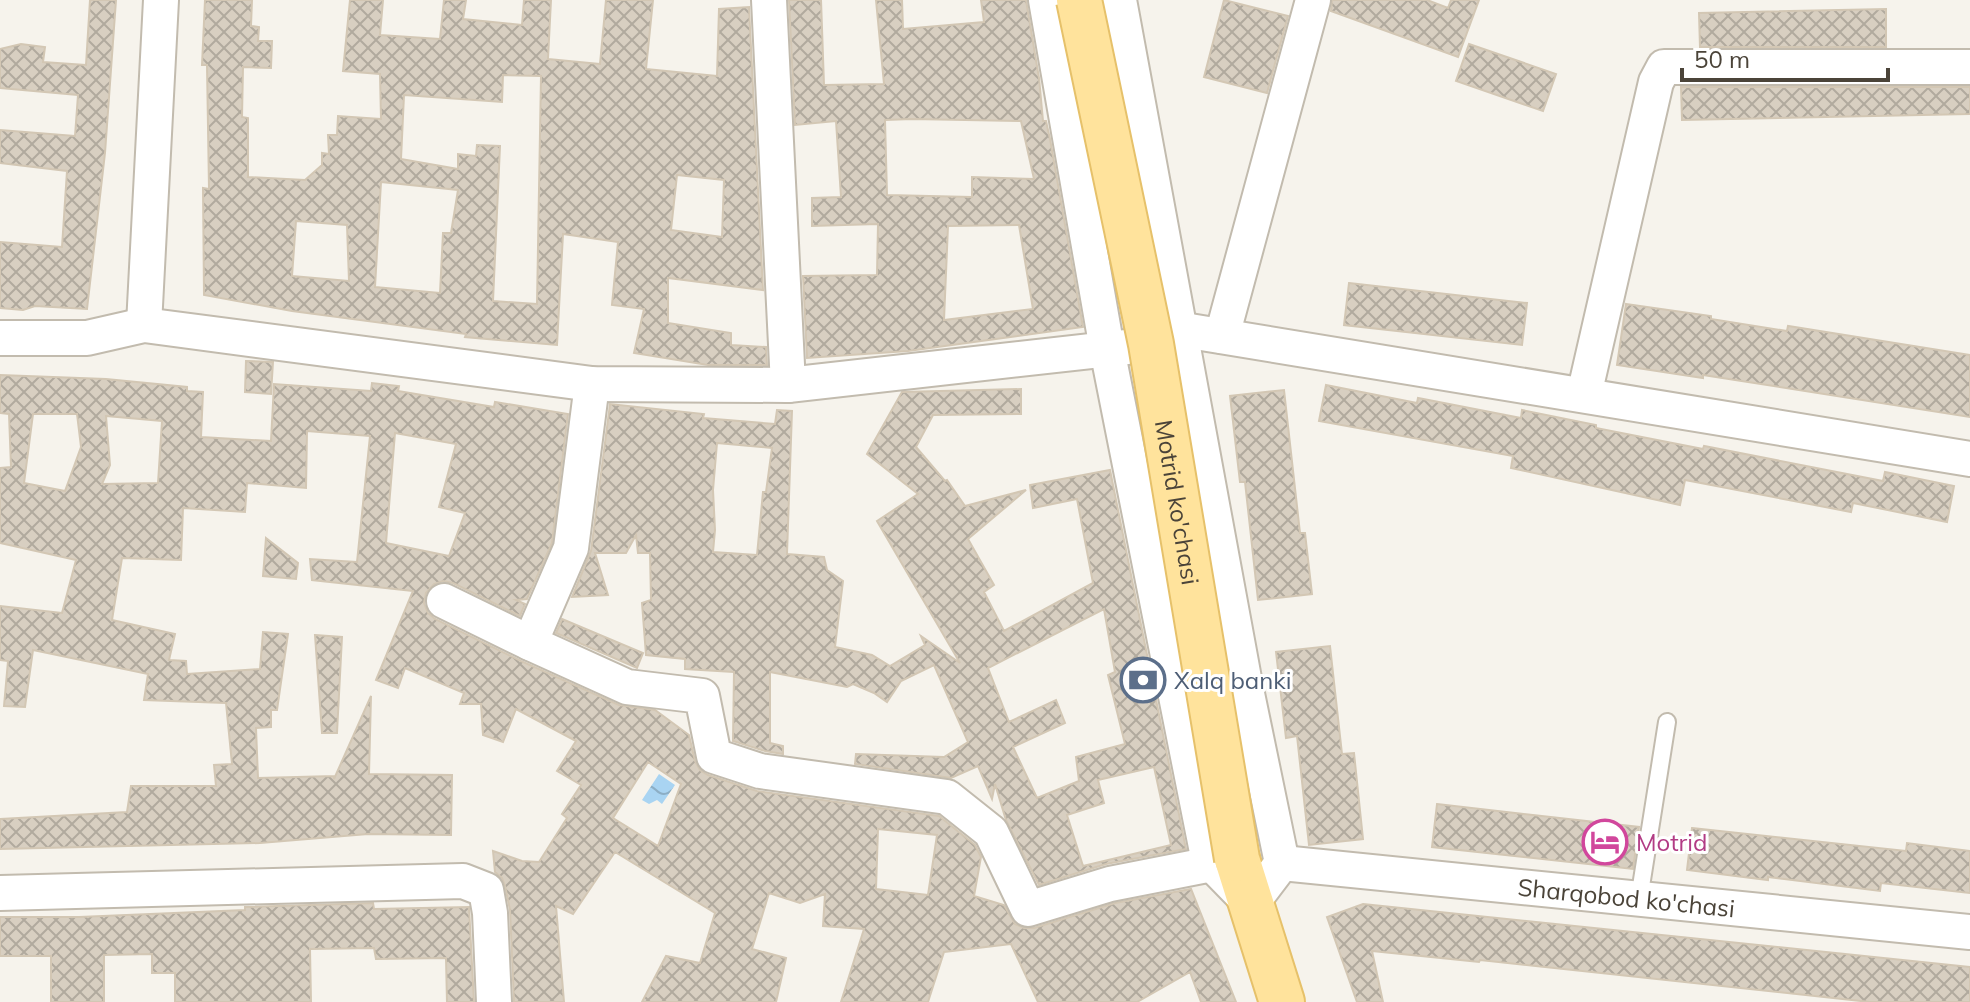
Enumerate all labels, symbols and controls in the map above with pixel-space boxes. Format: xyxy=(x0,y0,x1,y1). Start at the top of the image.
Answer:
scale bar xyxy=(1682,32,1888,82)
text: 50 m xyxy=(1694,44,1750,74)
street label: Motrid ko'chasi xyxy=(1149,418,1206,587)
bank icon: Xalq banki xyxy=(1119,656,1167,704)
place label: Xalq banki xyxy=(1174,665,1291,695)
hotel icon: Motrid xyxy=(1581,818,1629,866)
place label: Motrid xyxy=(1636,827,1707,857)
street label: Sharqobod ko'chasi xyxy=(1516,872,1736,923)

